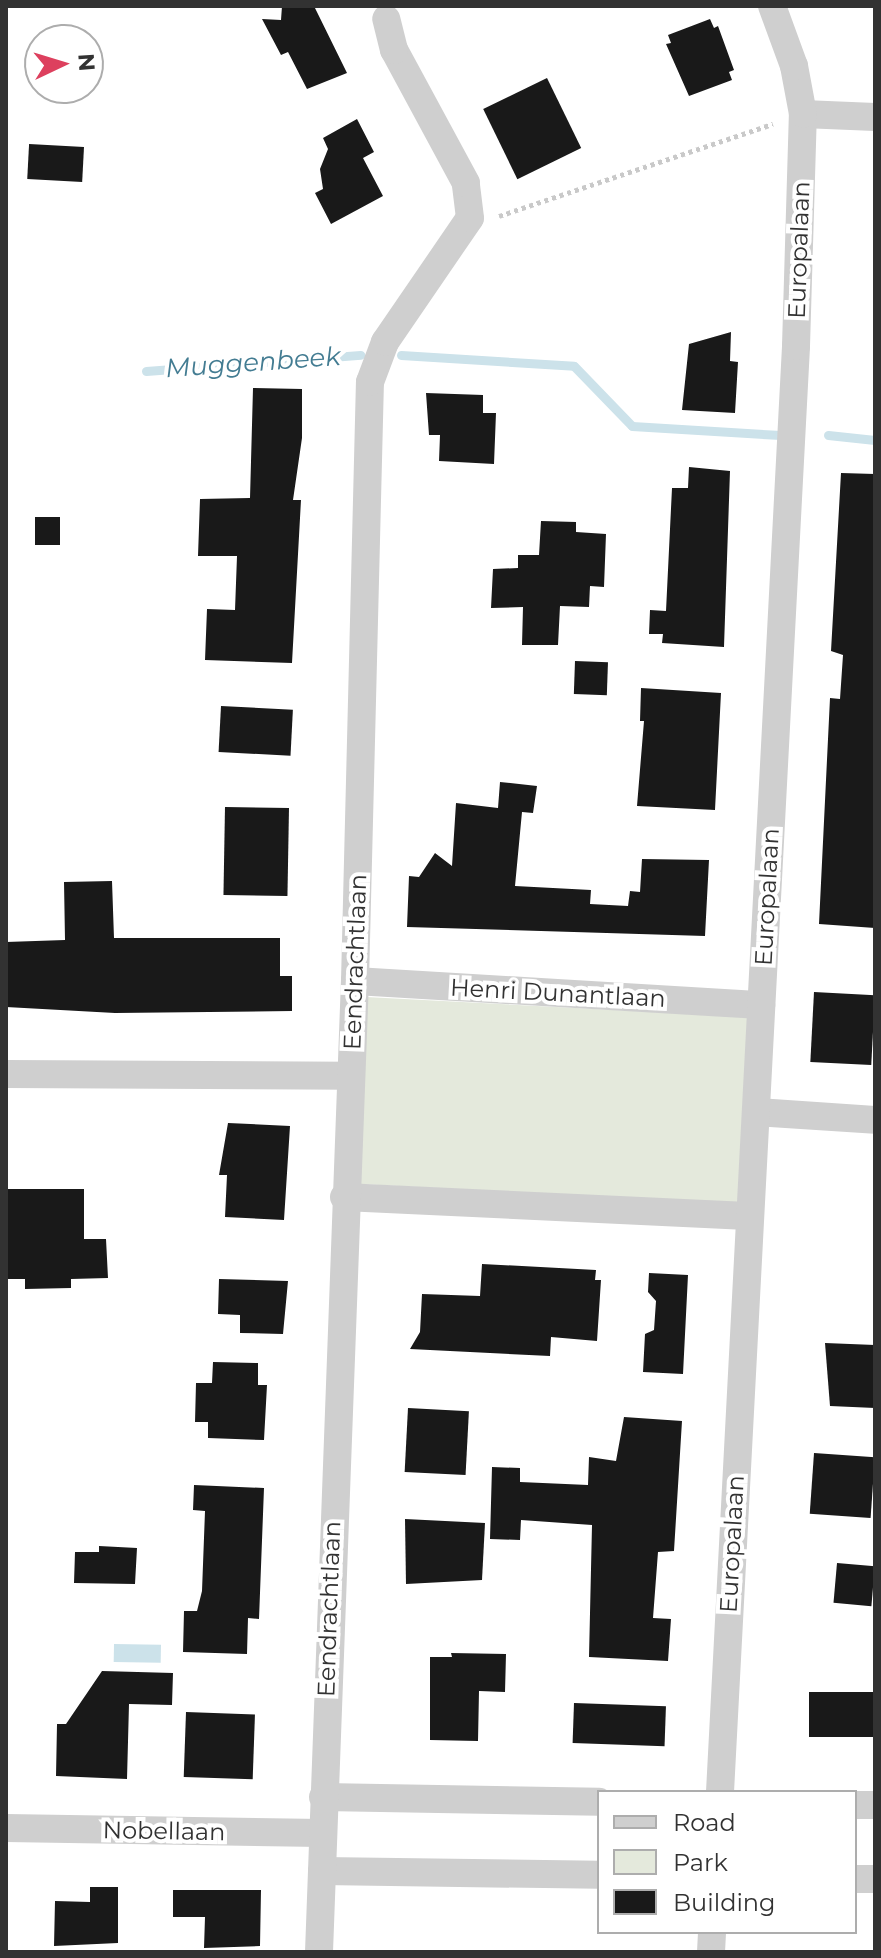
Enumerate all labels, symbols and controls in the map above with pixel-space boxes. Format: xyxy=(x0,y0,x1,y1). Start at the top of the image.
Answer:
north arrow xyxy=(24,24,104,104)
text: N xyxy=(72,53,101,72)
street label: Europalaan xyxy=(782,181,816,319)
water label: Muggenbeek xyxy=(164,341,342,385)
street label: Europalaan xyxy=(749,827,785,967)
street label: Eendrachtlaan xyxy=(338,874,372,1050)
street label: Henri Dunantlaan xyxy=(450,973,666,1013)
street label: Europalaan xyxy=(714,1474,750,1614)
street label: Eendrachtlaan xyxy=(312,1521,346,1697)
legend xyxy=(597,1790,857,1934)
text: Road xyxy=(673,1808,736,1837)
street label: Nobellaan xyxy=(102,1816,226,1846)
text: Park xyxy=(673,1848,728,1877)
text: Building xyxy=(673,1888,776,1917)

